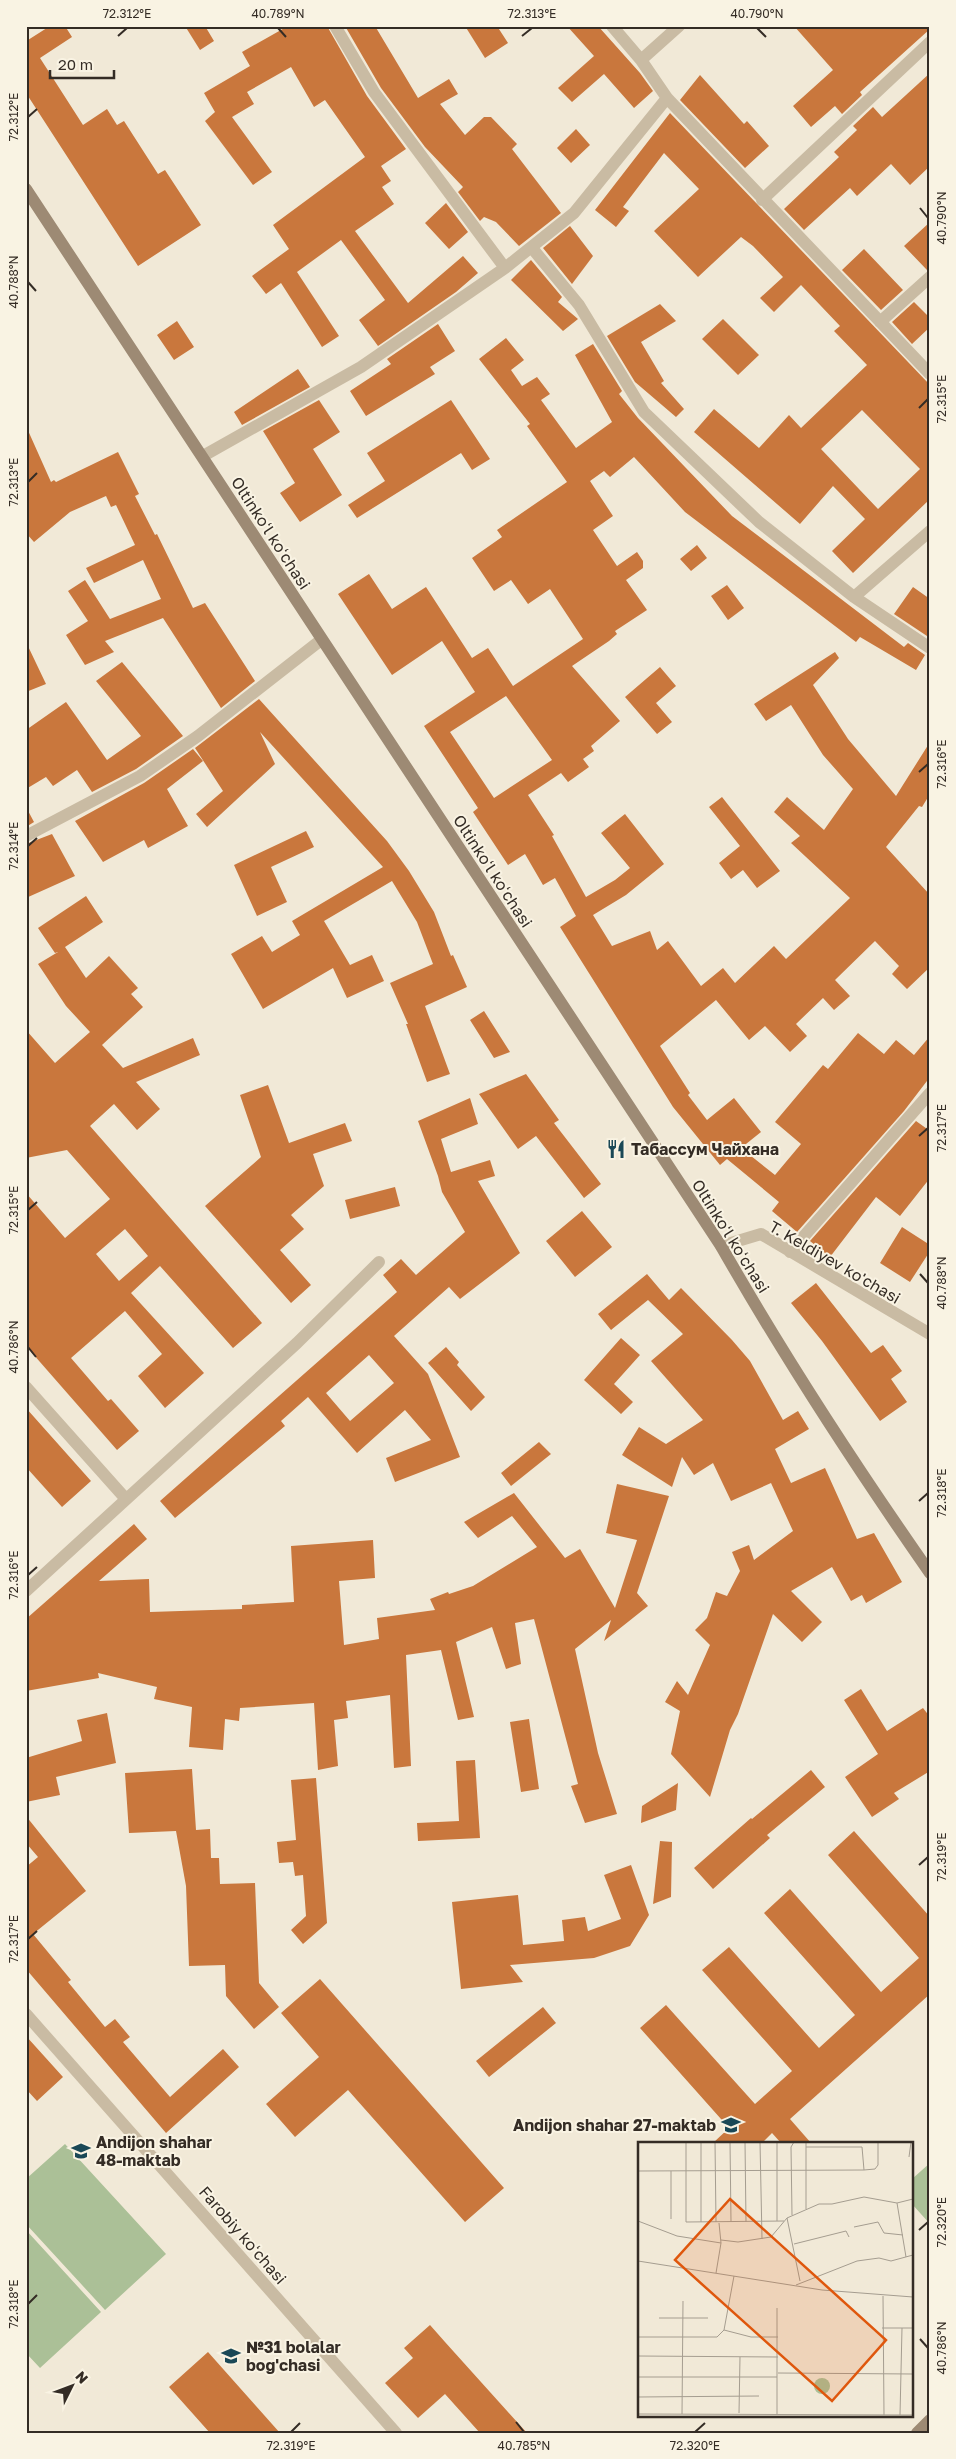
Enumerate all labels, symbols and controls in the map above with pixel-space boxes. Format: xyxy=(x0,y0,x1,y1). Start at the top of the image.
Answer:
text: 72.312°E xyxy=(103,6,151,21)
text: 40.789°N xyxy=(251,6,305,21)
text: 72.313°E xyxy=(508,6,556,21)
text: 40.790°N xyxy=(730,6,784,21)
scale bar xyxy=(50,48,114,80)
text: 20 m xyxy=(58,55,93,73)
text: 72.312°E xyxy=(6,93,21,141)
text: 40.790°N xyxy=(934,191,949,245)
text: 40.788°N xyxy=(6,255,21,309)
text: 72.315°E xyxy=(934,375,949,423)
text: 72.313°E xyxy=(6,458,21,506)
street label: Oltinkoʻl koʻchasi xyxy=(227,473,315,593)
text: 72.316°E xyxy=(934,739,949,789)
street label: Oltinkoʻl koʻchasi xyxy=(449,811,537,931)
text: 72.314°E xyxy=(6,822,21,870)
text: 72.317°E xyxy=(934,1104,949,1152)
restaurant icon: Табассум Чайхана xyxy=(605,1138,627,1160)
place label: Табассум Чайхана xyxy=(631,1139,779,1159)
street label: Oltinkoʻl koʻchasi xyxy=(688,1175,774,1297)
text: 72.315°E xyxy=(6,1186,21,1234)
street label: T. Keldiyev ko'chasi xyxy=(766,1216,904,1308)
text: 40.788°N xyxy=(934,1256,949,1310)
text: 40.786°N xyxy=(6,1320,21,1374)
text: 72.318°E xyxy=(934,1468,949,1518)
text: 72.316°E xyxy=(6,1550,21,1600)
text: 72.319°E xyxy=(934,1832,949,1882)
text: 72.317°E xyxy=(6,1915,21,1963)
school or university icon: Andijon shahar 27-maktab xyxy=(720,2114,742,2136)
place label: Andijon shahar 27-maktab xyxy=(513,2115,716,2135)
place label: Andijon shahar 48-maktab xyxy=(96,2132,212,2170)
school or university icon: Andijon shahar 48-maktab xyxy=(70,2140,92,2162)
inset map xyxy=(638,2142,914,2416)
street label: Farobiy koʻchasi xyxy=(195,2182,291,2288)
text: 72.320°E xyxy=(934,2197,949,2247)
text: 72.318°E xyxy=(6,2279,21,2329)
text: 40.786°N xyxy=(934,2321,949,2375)
place label: №31 bolalar bog'chasi xyxy=(246,2337,341,2375)
school or university icon: №31 bolalar bog'chasi xyxy=(220,2345,242,2367)
north arrow xyxy=(48,2362,98,2412)
text: N xyxy=(72,2367,92,2387)
text: 72.319°E xyxy=(266,2438,316,2453)
text: 40.785°N xyxy=(498,2438,550,2453)
text: 72.320°E xyxy=(670,2438,720,2453)

